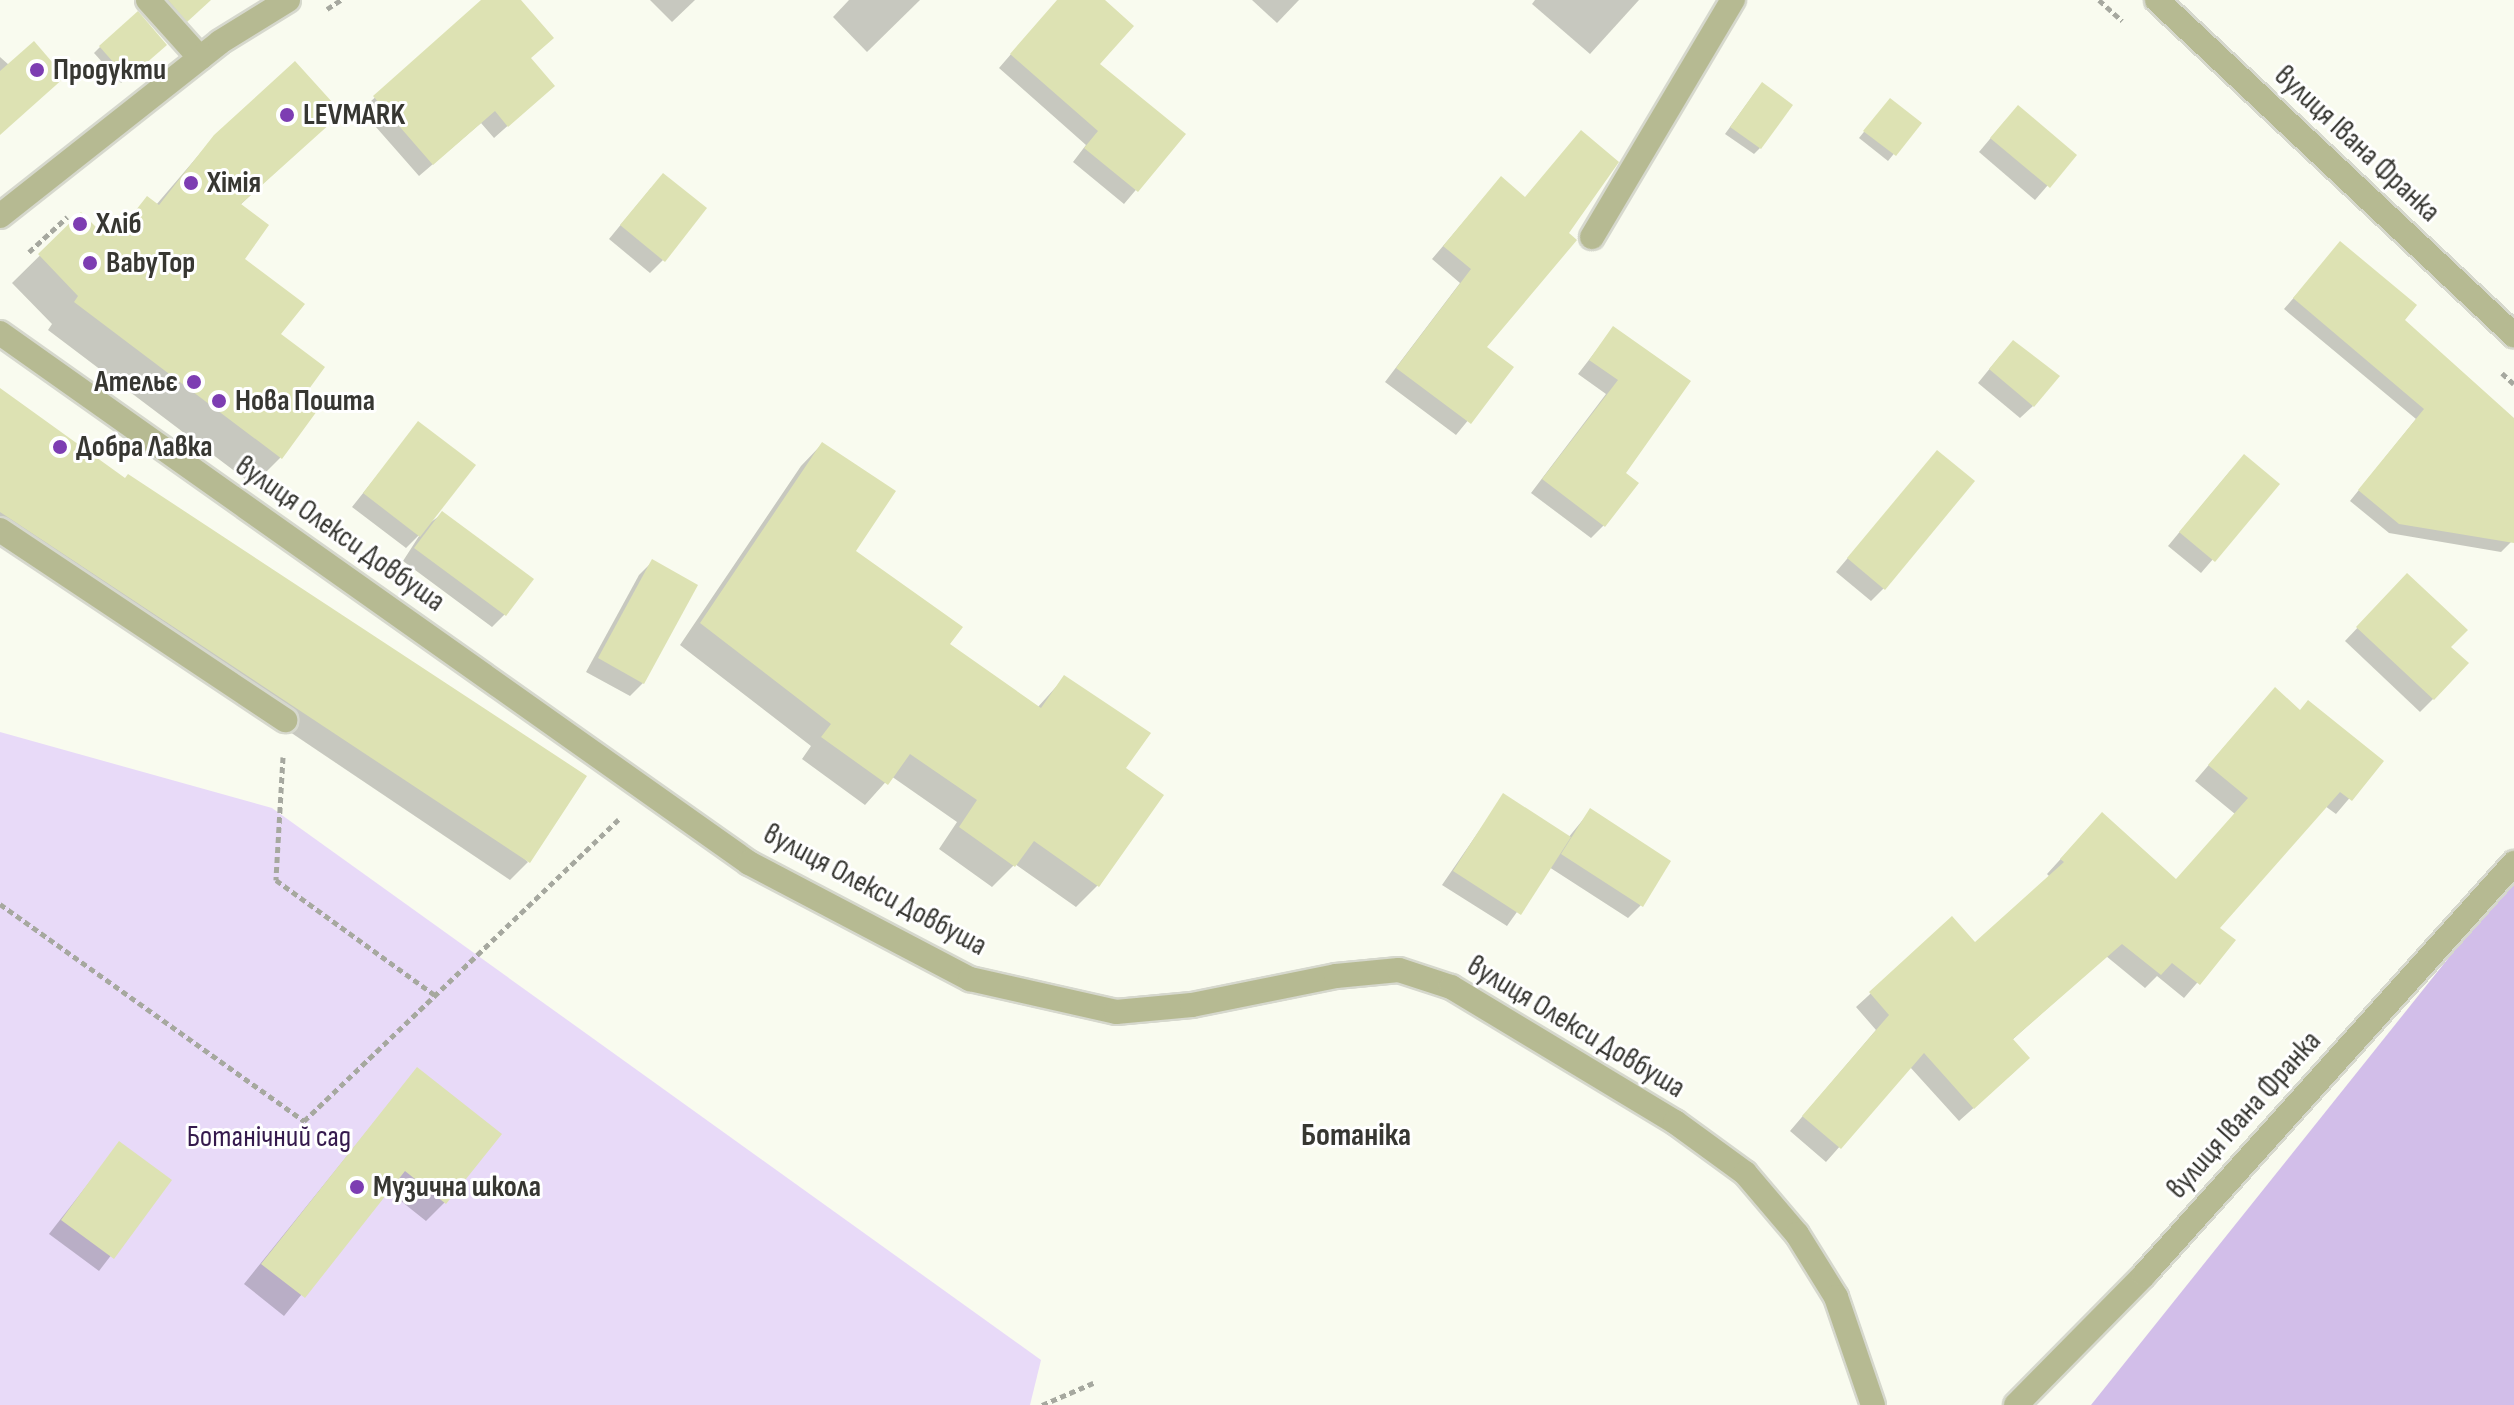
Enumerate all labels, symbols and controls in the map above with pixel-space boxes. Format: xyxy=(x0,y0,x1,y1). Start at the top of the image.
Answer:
place label: Продукти xyxy=(53,52,166,88)
street label: вулиця Івана Франка xyxy=(2267,58,2447,230)
marker: Продукти xyxy=(28,61,46,79)
place label: LEVMARK xyxy=(303,97,405,133)
marker: LEVMARK xyxy=(278,106,296,124)
place label: Хімія xyxy=(207,165,261,201)
marker: Хімія xyxy=(182,174,200,192)
place label: Хліб xyxy=(96,206,141,242)
marker: Хліб xyxy=(71,215,89,233)
place label: BabyTop xyxy=(106,245,195,281)
marker: BabyTop xyxy=(81,254,99,272)
place label: Ательє xyxy=(94,364,178,400)
marker: Ательє xyxy=(185,373,203,391)
place label: Нова Пошта xyxy=(235,383,375,419)
marker: Нова Пошта xyxy=(210,392,228,410)
place label: Добра Лавка xyxy=(76,429,213,465)
marker: Добра Лавка xyxy=(51,438,69,456)
street label: вулиця Олекси Довбуша xyxy=(228,448,452,620)
street label: вулиця Олекси Довбуша xyxy=(757,816,993,964)
street label: вулиця Олекси Довбуша xyxy=(1461,948,1691,1106)
street label: вулиця Івана Франка xyxy=(2159,1024,2329,1206)
district label: Ботаніка xyxy=(1301,1117,1411,1155)
park label: Ботанічний сад xyxy=(187,1119,351,1155)
place label: Музична школа xyxy=(373,1169,541,1205)
marker: Музична школа xyxy=(348,1178,366,1196)

